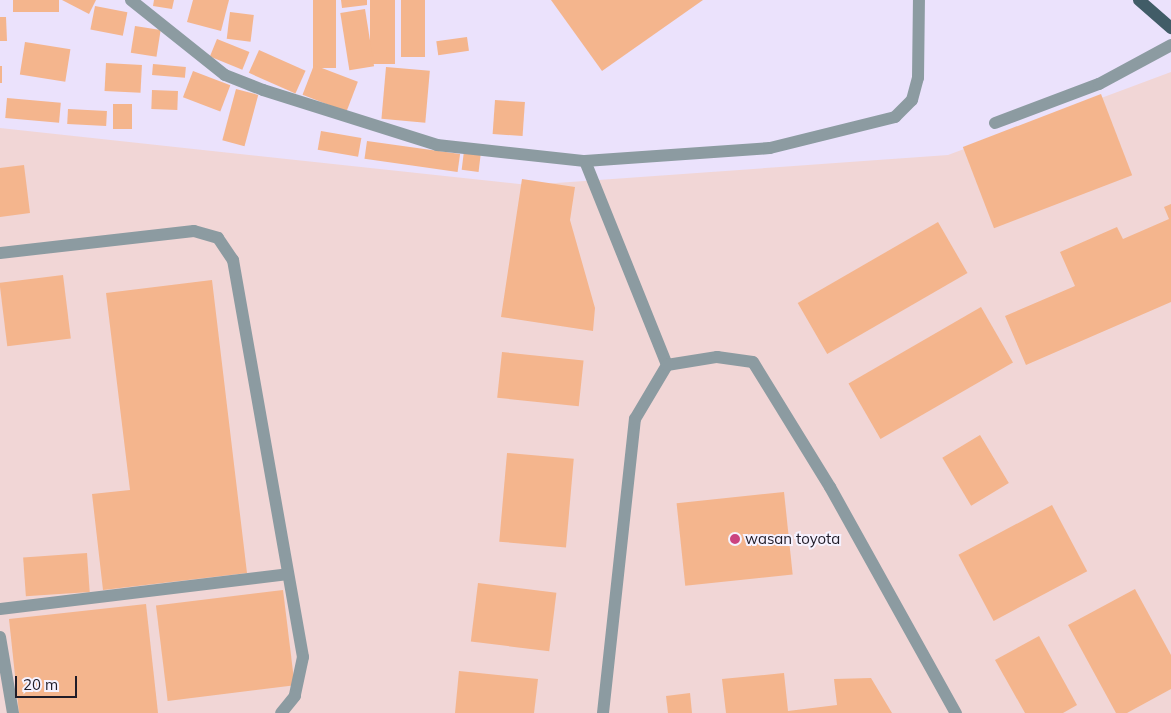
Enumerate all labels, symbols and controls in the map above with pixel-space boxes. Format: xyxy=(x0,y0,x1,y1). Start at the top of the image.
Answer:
place label: wasan toyota xyxy=(745,530,840,548)
marker: wasan toyota xyxy=(729,533,741,545)
scale bar xyxy=(18,666,80,698)
text: 20 m xyxy=(23,675,58,694)

